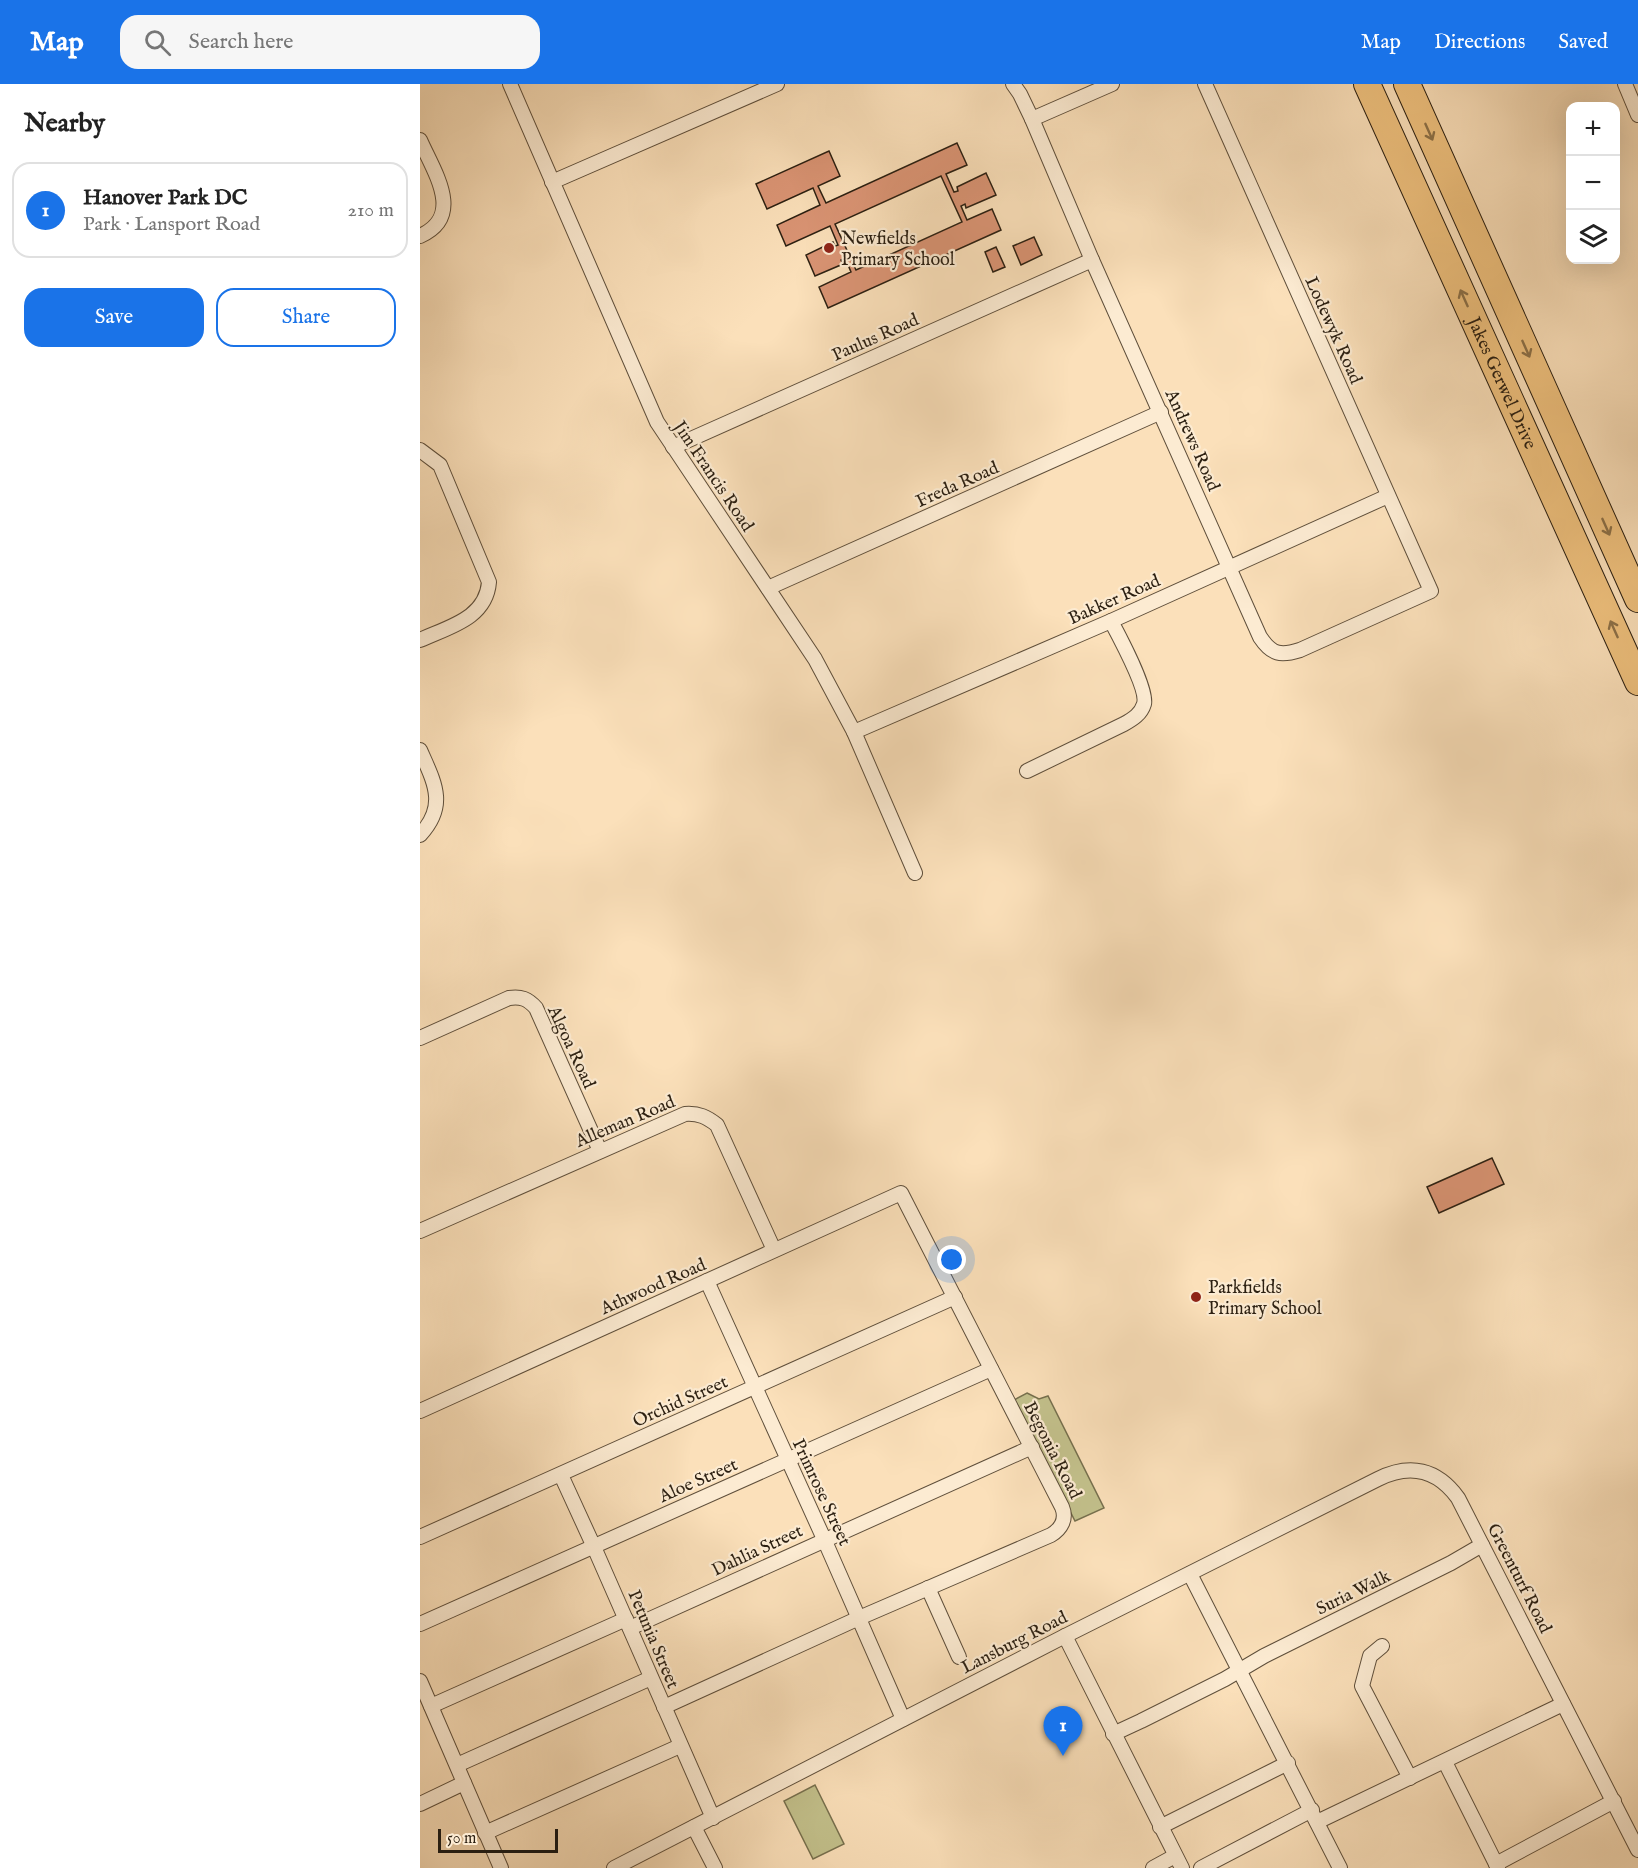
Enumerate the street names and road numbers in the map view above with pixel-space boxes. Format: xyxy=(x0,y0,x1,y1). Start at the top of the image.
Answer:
street label: Lodewyk Road xyxy=(1299,273,1367,388)
street label: Paulus Road xyxy=(829,309,923,368)
street label: Jakes Gerwel Drive xyxy=(1460,312,1541,453)
street label: Andrews Road xyxy=(1159,385,1224,495)
street label: Jim Francis Road xyxy=(666,415,758,537)
street label: Freda Road xyxy=(913,457,1003,514)
street label: Bakker Road xyxy=(1065,570,1165,631)
street label: Algoa Road xyxy=(541,1002,600,1093)
street label: Alleman Road xyxy=(571,1091,679,1154)
street label: Athwood Road xyxy=(596,1254,710,1321)
street label: Orchid Street xyxy=(629,1371,732,1434)
street label: Begonia Road xyxy=(1017,1398,1086,1504)
street label: Primrose Street xyxy=(786,1436,855,1550)
street label: Aloe Street xyxy=(655,1454,741,1509)
street label: Dahlia Street xyxy=(708,1520,807,1582)
street label: Greenturf Road xyxy=(1481,1520,1556,1638)
street label: Suria Walk xyxy=(1313,1565,1395,1621)
street label: Petunia Street xyxy=(622,1587,684,1692)
street label: Lansburg Road xyxy=(958,1606,1072,1680)

